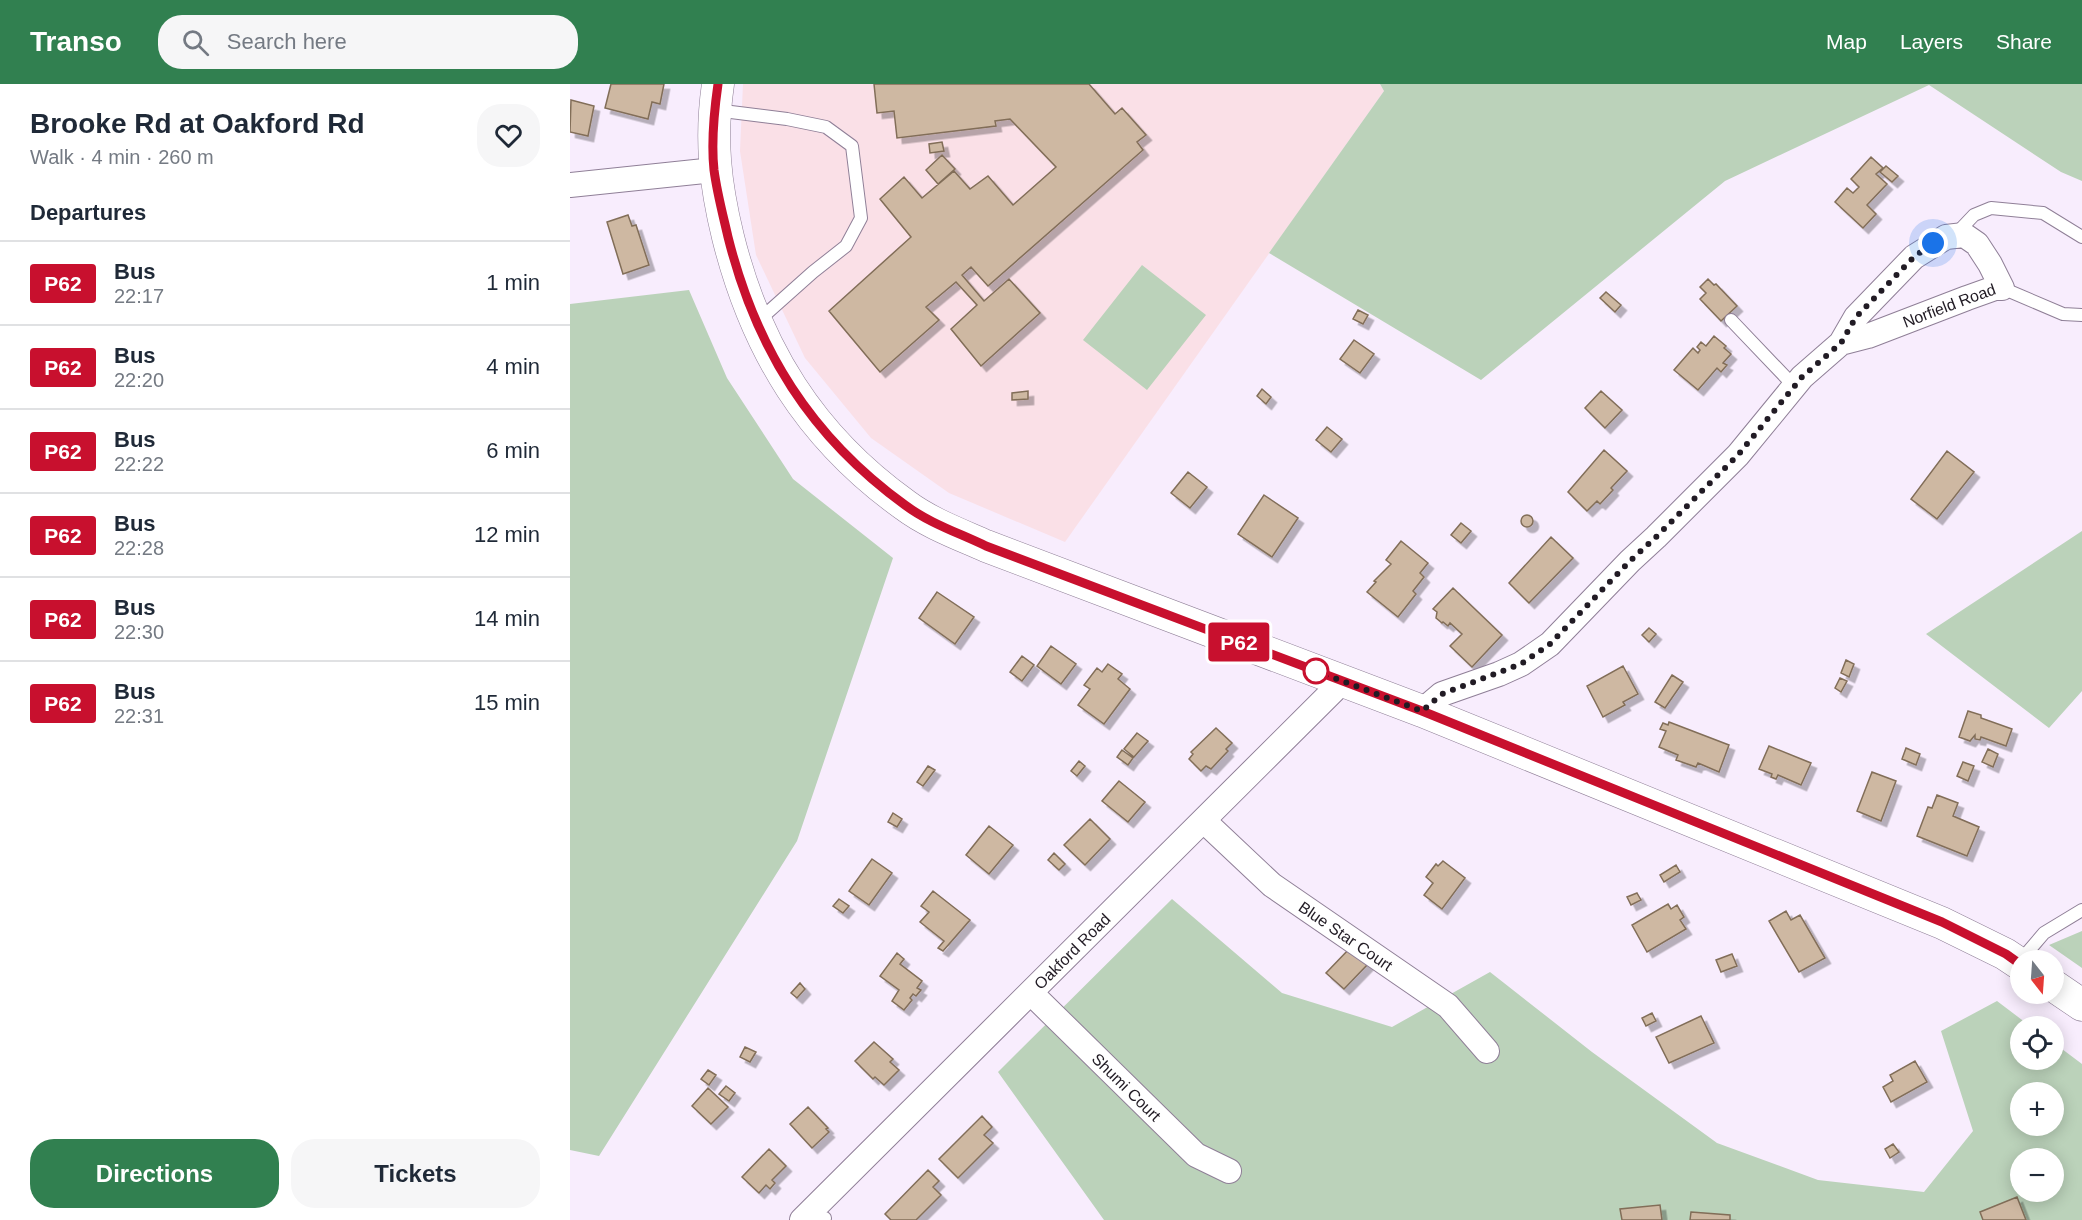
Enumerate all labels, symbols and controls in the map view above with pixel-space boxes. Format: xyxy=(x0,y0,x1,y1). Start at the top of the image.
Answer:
search box xyxy=(158,15,578,69)
text: Transo xyxy=(30,26,122,57)
icon: search xyxy=(179,26,212,59)
text: Search here xyxy=(227,29,347,54)
text: Map xyxy=(1826,30,1867,53)
text: Layers xyxy=(1900,30,1963,53)
text: Share xyxy=(1996,30,2052,53)
button: heart xyxy=(477,104,540,167)
text: Brooke Rd at Oakford Rd xyxy=(30,108,364,139)
text: Walk · 4 min · 260 m xyxy=(30,146,214,168)
text: Departures xyxy=(30,200,146,225)
your location xyxy=(1918,228,1948,258)
text: Bus xyxy=(114,259,156,284)
text: 1 min xyxy=(486,270,540,295)
text: P62 xyxy=(44,272,82,295)
street label: Norfield Road xyxy=(1900,280,1998,331)
text: 22:17 xyxy=(114,285,164,307)
text: Bus xyxy=(114,343,156,368)
text: 4 min xyxy=(486,354,540,379)
text: P62 xyxy=(44,356,82,379)
text: 22:20 xyxy=(114,369,164,391)
text: Bus xyxy=(114,427,156,452)
text: 6 min xyxy=(486,438,540,463)
text: P62 xyxy=(44,440,82,463)
text: 22:22 xyxy=(114,453,164,475)
text: Bus xyxy=(114,511,156,536)
text: 12 min xyxy=(474,522,540,547)
text: P62 xyxy=(44,524,82,547)
text: 22:28 xyxy=(114,537,164,559)
text: Bus xyxy=(114,595,156,620)
text: 14 min xyxy=(474,606,540,631)
text: P62 xyxy=(44,608,82,631)
text: 22:30 xyxy=(114,621,164,643)
line badge: P62 xyxy=(1204,622,1274,662)
text: P62 xyxy=(1220,631,1258,654)
unlabelled marker xyxy=(1303,658,1329,684)
text: Bus xyxy=(114,679,156,704)
text: 15 min xyxy=(474,690,540,715)
text: P62 xyxy=(44,692,82,715)
text: 22:31 xyxy=(114,705,164,727)
street label: Blue Star Court xyxy=(1296,898,1396,975)
street label: Oakford Road xyxy=(1031,910,1114,993)
north arrow xyxy=(2010,950,2064,1004)
map controls xyxy=(2010,950,2064,1202)
button: locate xyxy=(2010,1016,2064,1070)
street label: Shumi Court xyxy=(1089,1050,1164,1125)
button: + xyxy=(2010,1082,2064,1136)
button: Directions xyxy=(30,1139,279,1208)
button: Tickets xyxy=(291,1139,540,1208)
button: − xyxy=(2010,1148,2064,1202)

